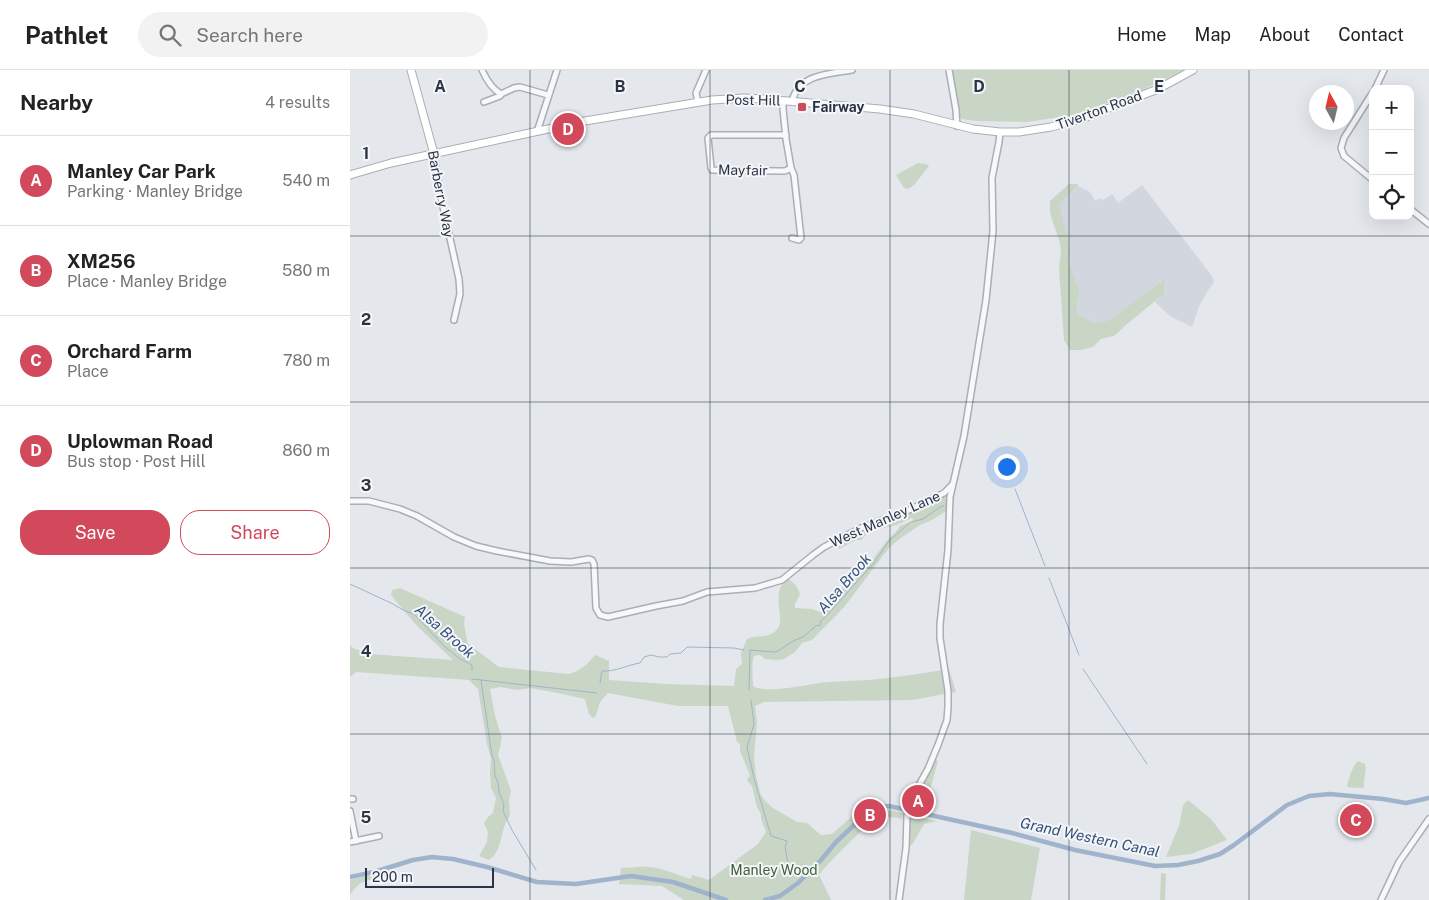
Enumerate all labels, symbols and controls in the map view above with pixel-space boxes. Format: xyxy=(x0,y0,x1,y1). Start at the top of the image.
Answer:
search box xyxy=(138,12,488,57)
text: Pathlet xyxy=(25,21,108,49)
icon: search xyxy=(156,21,184,49)
text: Search here xyxy=(196,24,303,46)
text: Home xyxy=(1117,24,1167,45)
text: Map xyxy=(1195,24,1231,45)
text: About xyxy=(1259,24,1310,45)
text: Contact xyxy=(1338,24,1404,45)
text: A xyxy=(434,77,446,96)
text: B xyxy=(615,77,626,96)
text: C xyxy=(794,77,806,96)
text: D xyxy=(973,77,985,96)
text: E xyxy=(1154,77,1164,96)
north arrow xyxy=(1309,85,1354,130)
map controls xyxy=(1369,85,1414,220)
button: + xyxy=(1369,85,1414,130)
street label: Tiverton Road xyxy=(1054,87,1144,133)
text: Nearby xyxy=(20,90,93,115)
street label: Post Hill xyxy=(725,92,781,108)
text: 4 results xyxy=(265,93,330,112)
place label: Fairway xyxy=(812,99,865,115)
marker: Fairway xyxy=(796,101,808,113)
pin: D xyxy=(552,110,584,148)
button: − xyxy=(1369,130,1414,175)
text: 1 xyxy=(363,144,369,163)
street label: Barberry Way xyxy=(425,149,457,239)
text: Manley Car Park xyxy=(67,160,216,182)
street label: Mayfair xyxy=(718,162,768,178)
text: A xyxy=(30,171,42,190)
text: 540 m xyxy=(282,171,330,190)
button: locate xyxy=(1369,175,1414,220)
text: Parking · Manley Bridge xyxy=(67,182,243,201)
text: XM256 xyxy=(67,250,136,272)
text: B xyxy=(31,261,41,280)
text: 580 m xyxy=(282,261,330,280)
text: Place · Manley Bridge xyxy=(67,272,227,291)
text: 2 xyxy=(361,310,371,329)
text: Orchard Farm xyxy=(67,340,192,362)
text: C xyxy=(30,351,42,370)
text: 780 m xyxy=(283,351,330,370)
text: Place xyxy=(67,362,109,381)
text: Uplowman Road xyxy=(67,430,213,452)
text: D xyxy=(30,441,42,460)
text: 860 m xyxy=(282,441,330,460)
text: Bus stop · Post Hill xyxy=(67,452,206,471)
your location xyxy=(994,454,1020,480)
text: 3 xyxy=(361,476,371,495)
street label: West Manley Lane xyxy=(828,488,943,550)
button: Save xyxy=(20,510,170,555)
button: Share xyxy=(180,510,330,555)
water label: Alsa Brook xyxy=(814,549,875,616)
water label: Alsa Brook xyxy=(412,601,479,662)
text: 4 xyxy=(361,642,372,661)
pin: A xyxy=(902,782,934,820)
pin: B xyxy=(854,796,886,834)
pin: C xyxy=(1340,801,1372,839)
text: 5 xyxy=(361,808,372,827)
water label: Grand Western Canal xyxy=(1019,814,1161,860)
park label: Manley Wood xyxy=(730,862,818,878)
scale bar xyxy=(365,865,494,888)
text: 200 m xyxy=(372,869,413,885)

